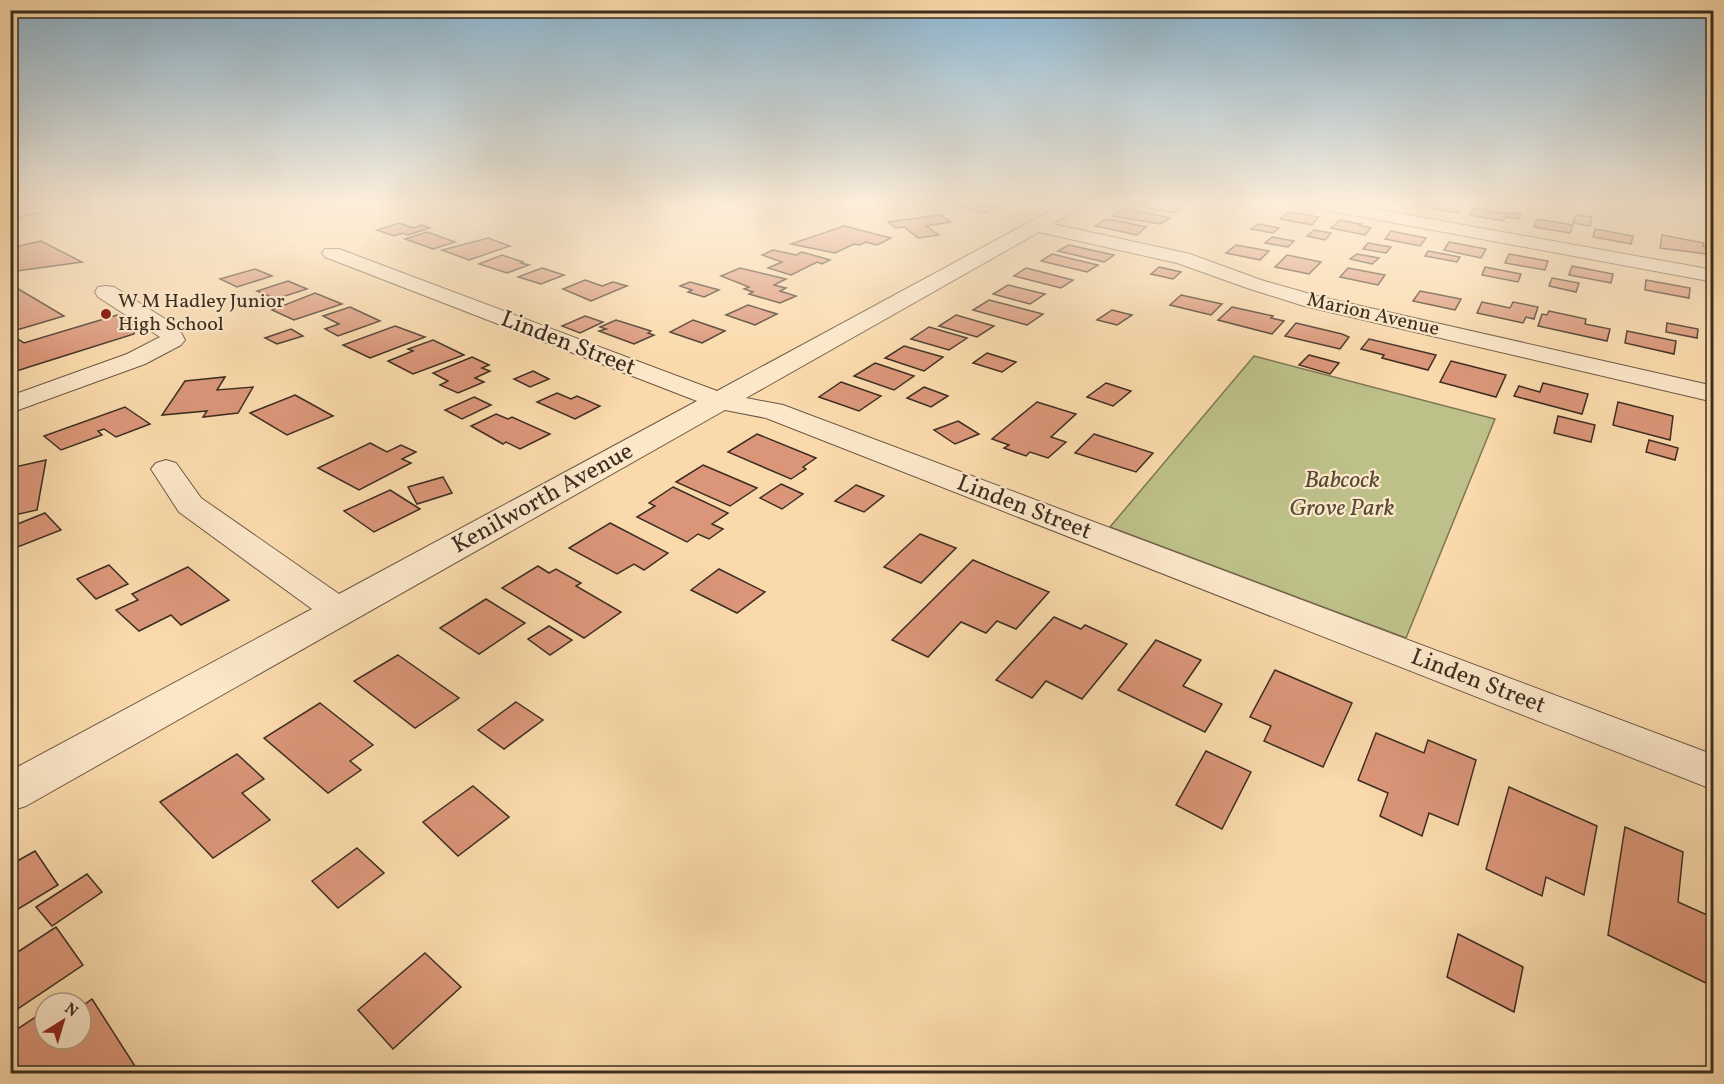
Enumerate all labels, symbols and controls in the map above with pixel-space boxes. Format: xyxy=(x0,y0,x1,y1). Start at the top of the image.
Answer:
street label: Marion Avenue xyxy=(1304,286,1442,344)
place label: W M Hadley Junior High School xyxy=(118,288,285,339)
street label: Linden Street xyxy=(496,303,640,385)
marker: W M Hadley Junior High School xyxy=(99,307,113,321)
street label: Kenilworth Avenue xyxy=(446,435,640,563)
park label: Babcock Grove Park xyxy=(1289,464,1395,526)
street label: Linden Street xyxy=(952,467,1096,549)
street label: Linden Street xyxy=(1406,641,1550,723)
north arrow xyxy=(33,991,93,1051)
text: N xyxy=(60,998,82,1023)

